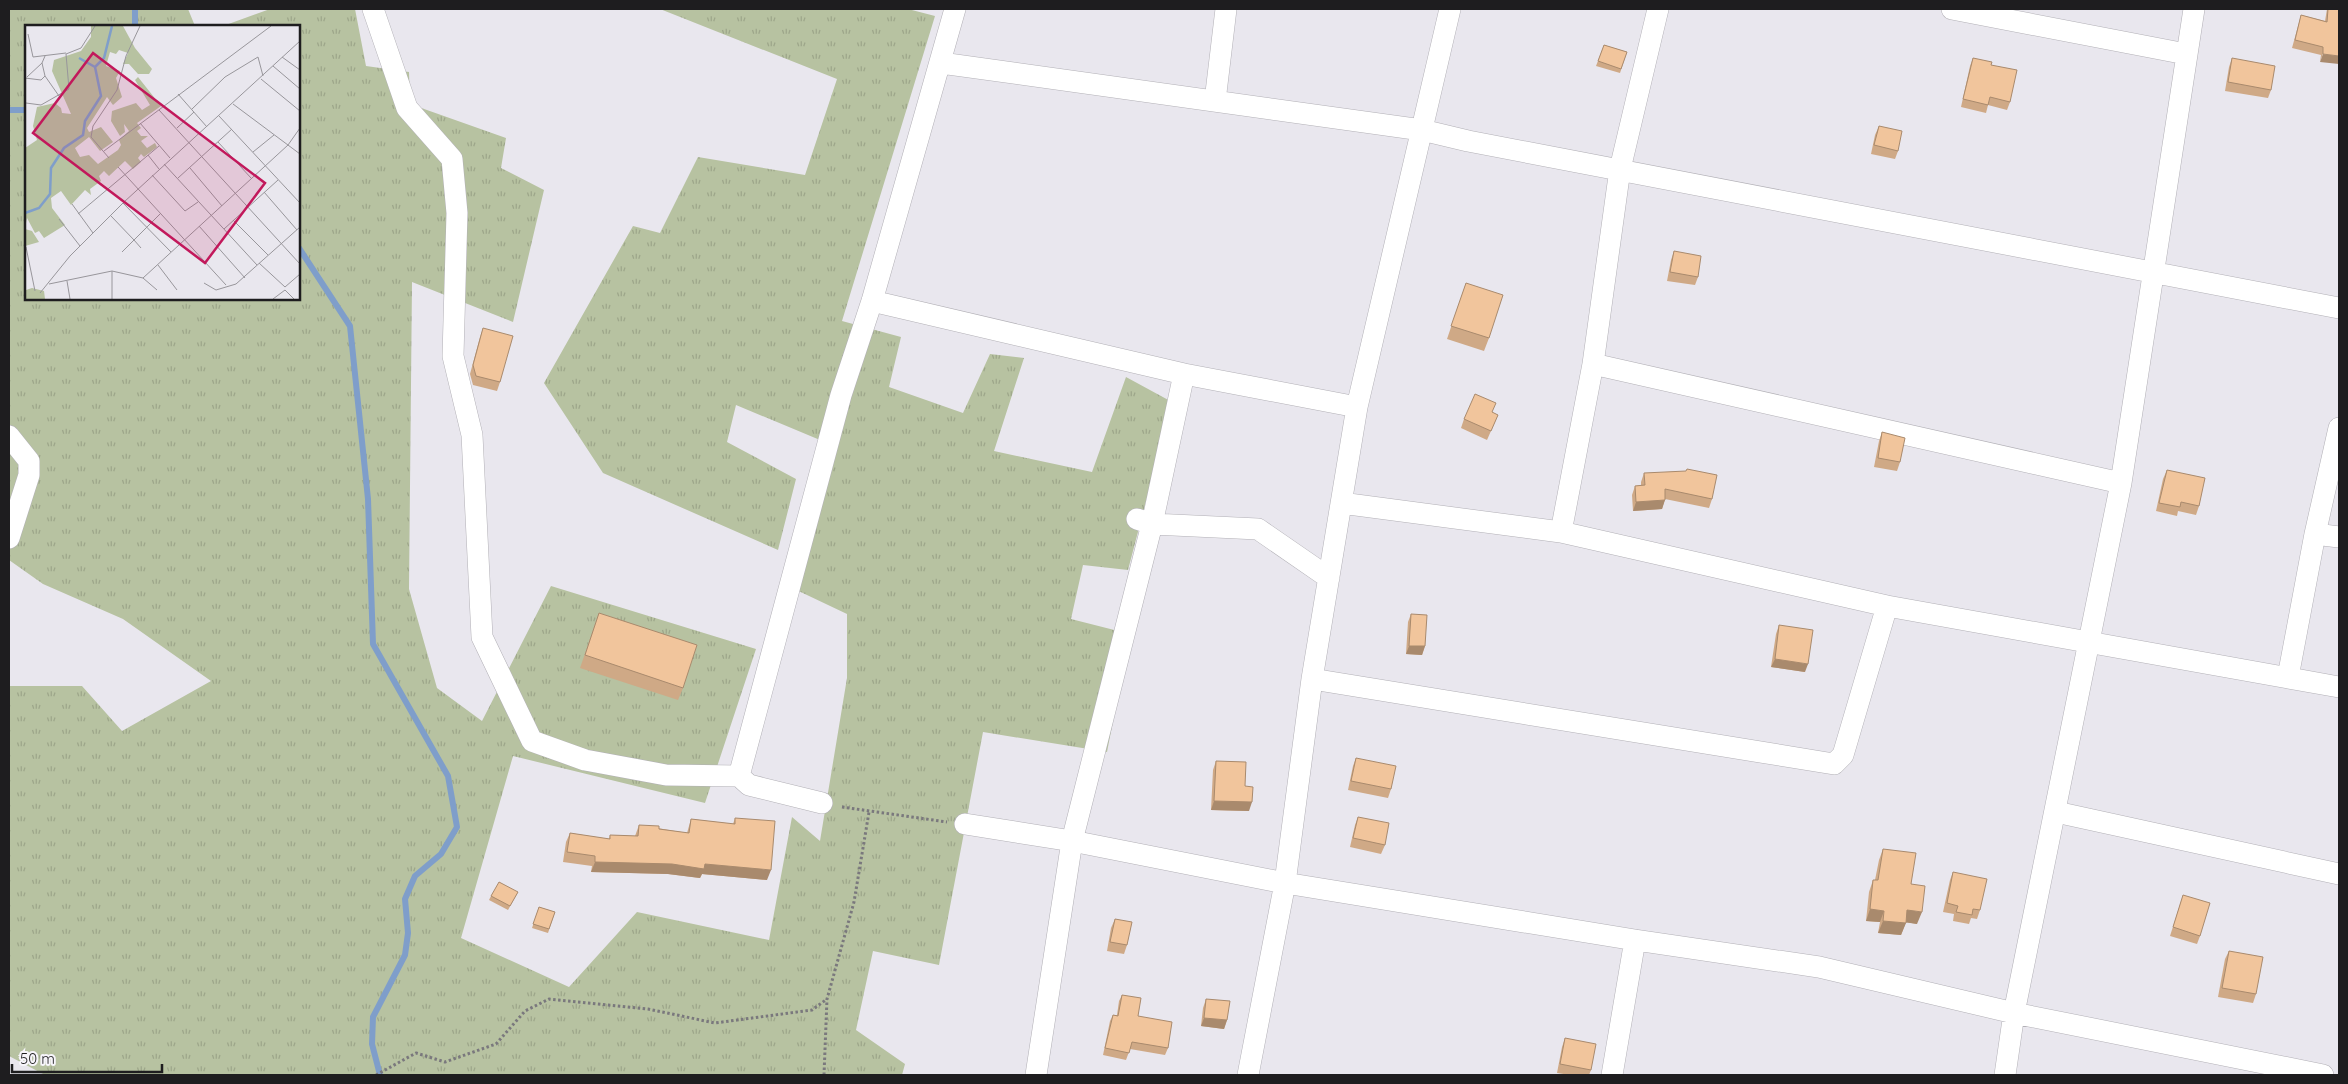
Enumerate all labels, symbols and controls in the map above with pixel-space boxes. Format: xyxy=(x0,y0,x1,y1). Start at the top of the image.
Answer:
inset map xyxy=(25,25,300,300)
scale bar xyxy=(12,1042,162,1074)
text: 50 m xyxy=(20,1049,55,1068)

